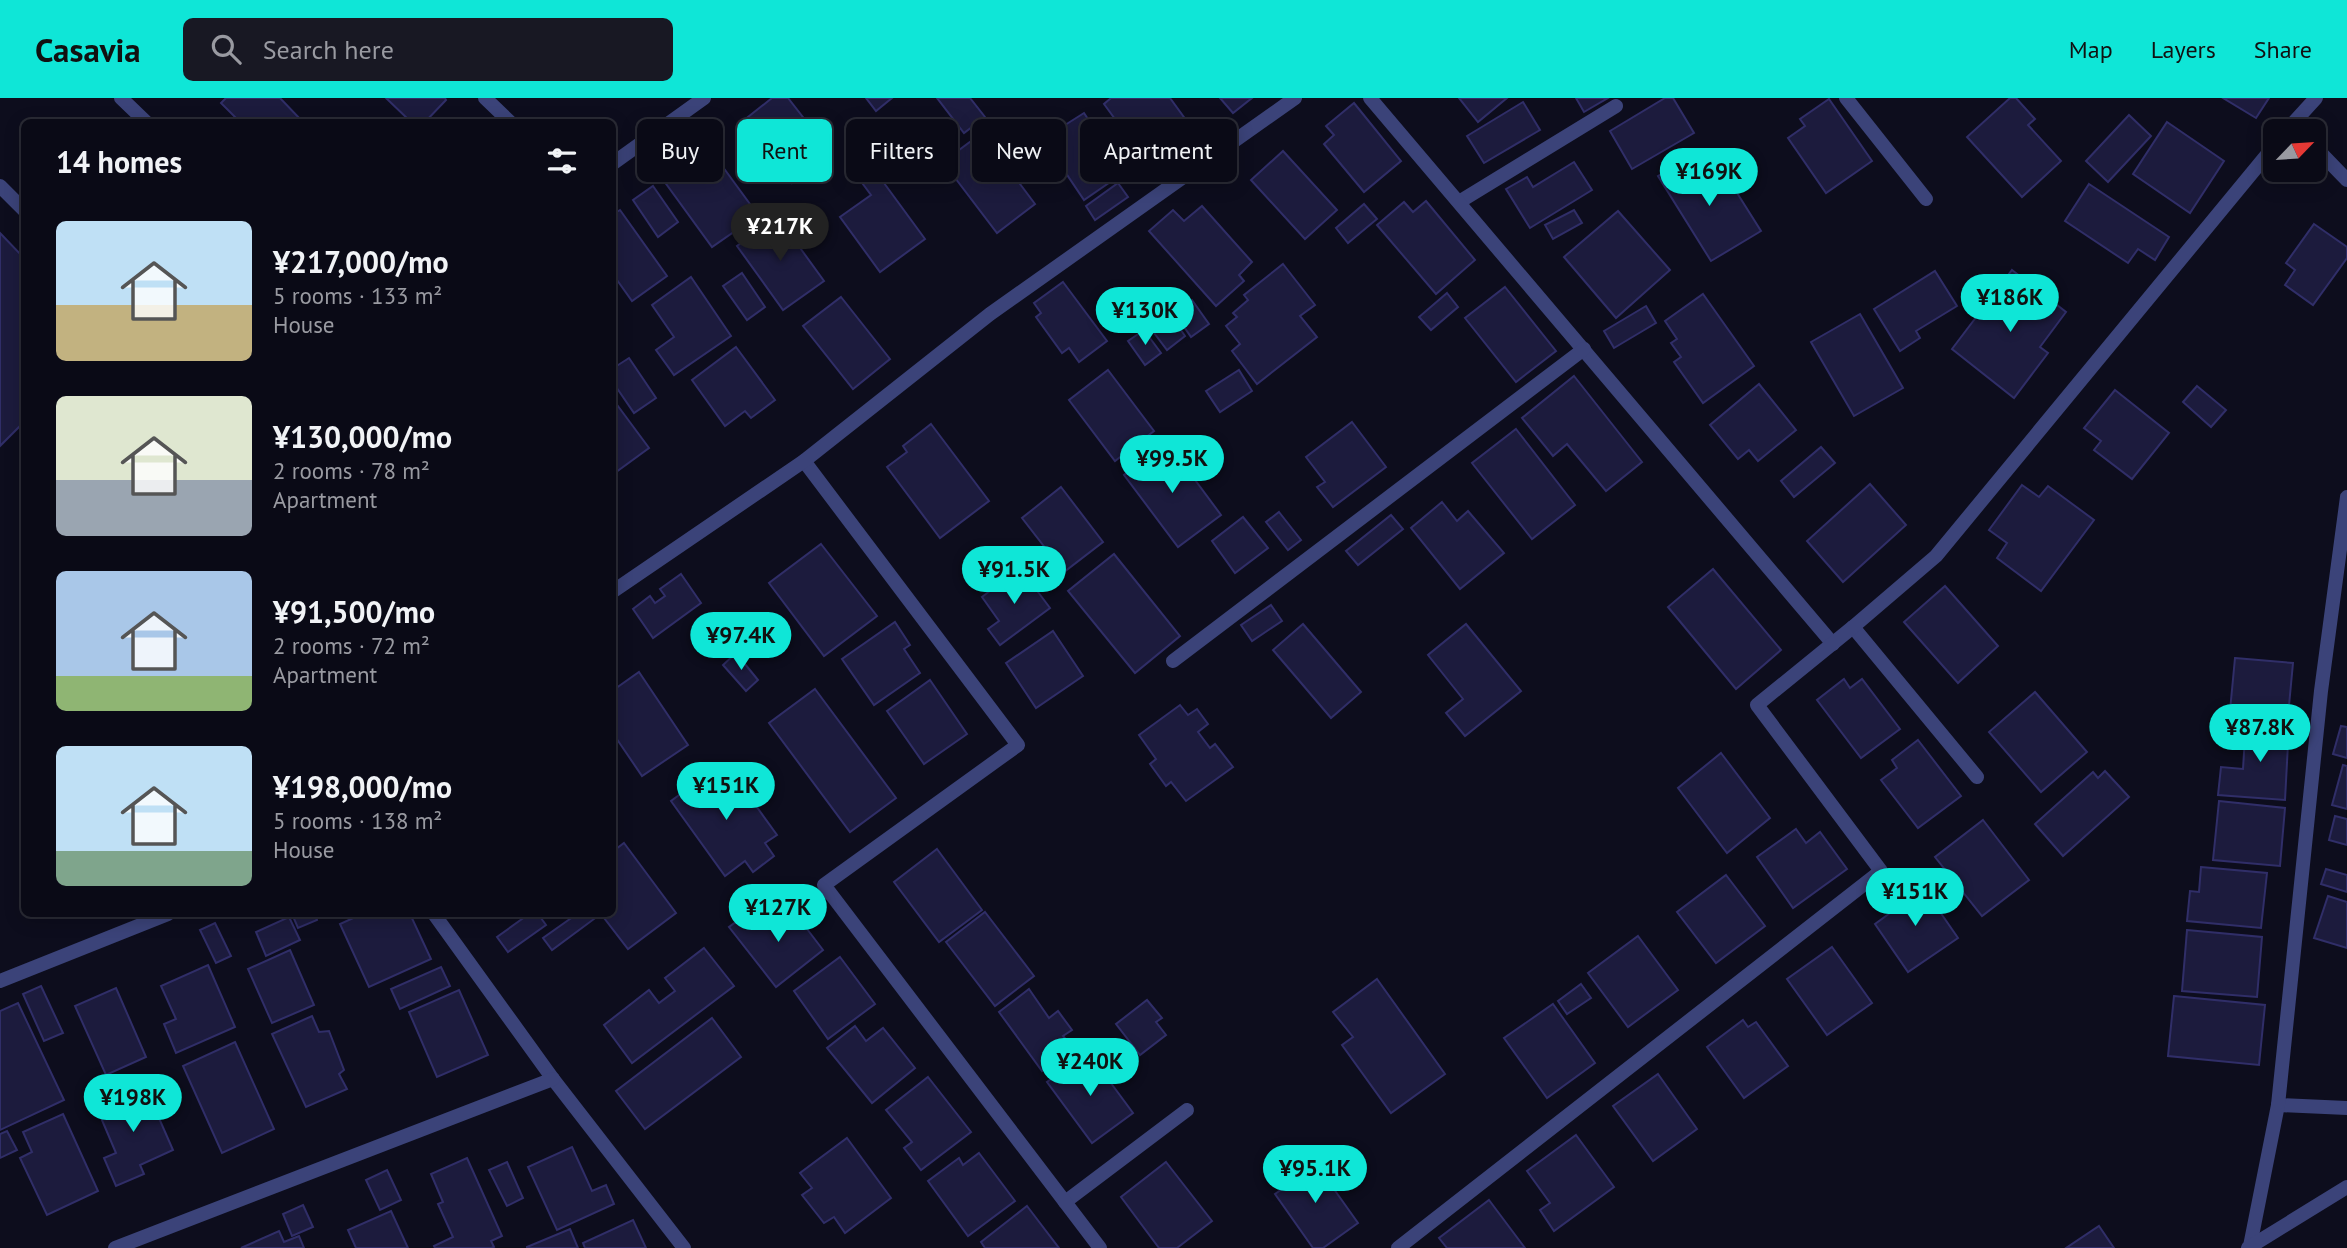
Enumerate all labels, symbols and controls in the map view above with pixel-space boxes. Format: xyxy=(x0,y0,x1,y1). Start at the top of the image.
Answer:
search box xyxy=(183,18,673,81)
text: Casavia xyxy=(35,28,141,71)
icon: search xyxy=(207,30,245,68)
text: Search here xyxy=(263,33,394,66)
text: Map xyxy=(2069,34,2113,65)
text: Layers xyxy=(2151,34,2216,65)
text: Share xyxy=(2254,34,2312,65)
chip: Buy xyxy=(637,119,723,182)
chip: Rent xyxy=(737,119,832,182)
chip: Filters xyxy=(846,119,958,182)
chip: New xyxy=(972,119,1066,182)
chip: Apartment xyxy=(1080,119,1237,182)
north arrow xyxy=(2263,119,2326,182)
map controls xyxy=(2263,119,2326,182)
text: 14 homes xyxy=(56,142,182,181)
icon: filters xyxy=(543,142,581,180)
pin: ¥169K xyxy=(1660,148,1758,208)
text: ¥169K xyxy=(1676,156,1742,185)
pin: ¥217K xyxy=(731,204,829,263)
text: ¥217K xyxy=(747,211,813,240)
text: ¥217,000/mo xyxy=(273,242,449,281)
icon: home xyxy=(112,249,196,333)
pin: ¥186K xyxy=(1961,274,2059,334)
text: 5 rooms · 133 m² xyxy=(273,281,442,310)
text: ¥186K xyxy=(1977,282,2043,311)
pin: ¥130K xyxy=(1096,288,1194,347)
text: ¥130K xyxy=(1112,295,1178,324)
text: House xyxy=(273,310,335,339)
text: ¥130,000/mo xyxy=(273,417,452,456)
icon: home xyxy=(112,424,196,508)
pin: ¥99.5K xyxy=(1115,436,1229,495)
text: ¥99.5K xyxy=(1136,443,1208,472)
text: 2 rooms · 78 m² xyxy=(273,456,430,485)
text: Apartment xyxy=(273,485,377,514)
pin: ¥91.5K xyxy=(957,546,1071,606)
text: ¥91.5K xyxy=(978,554,1050,583)
text: ¥91,500/mo xyxy=(273,592,435,631)
icon: home xyxy=(112,599,196,683)
pin: ¥97.4K xyxy=(684,612,798,672)
text: ¥97.4K xyxy=(706,620,776,649)
text: 2 rooms · 72 m² xyxy=(273,631,430,660)
text: Apartment xyxy=(273,660,377,689)
pin: ¥87.8K xyxy=(2203,704,2317,764)
text: ¥87.8K xyxy=(2225,712,2295,741)
pin: ¥151K xyxy=(677,762,775,822)
text: ¥198,000/mo xyxy=(273,767,452,806)
text: ¥151K xyxy=(693,770,759,799)
icon: home xyxy=(112,774,196,858)
text: 5 rooms · 138 m² xyxy=(273,806,442,835)
text: House xyxy=(273,835,335,864)
pin: ¥151K xyxy=(1866,868,1964,928)
text: ¥151K xyxy=(1882,876,1948,905)
pin: ¥127K xyxy=(729,884,827,944)
text: ¥127K xyxy=(745,892,811,921)
pin: ¥240K xyxy=(1041,1038,1139,1098)
text: ¥240K xyxy=(1057,1046,1123,1075)
pin: ¥198K xyxy=(84,1074,182,1134)
text: ¥198K xyxy=(100,1082,166,1111)
pin: ¥95.1K xyxy=(1258,1146,1372,1205)
text: ¥95.1K xyxy=(1279,1153,1351,1182)

